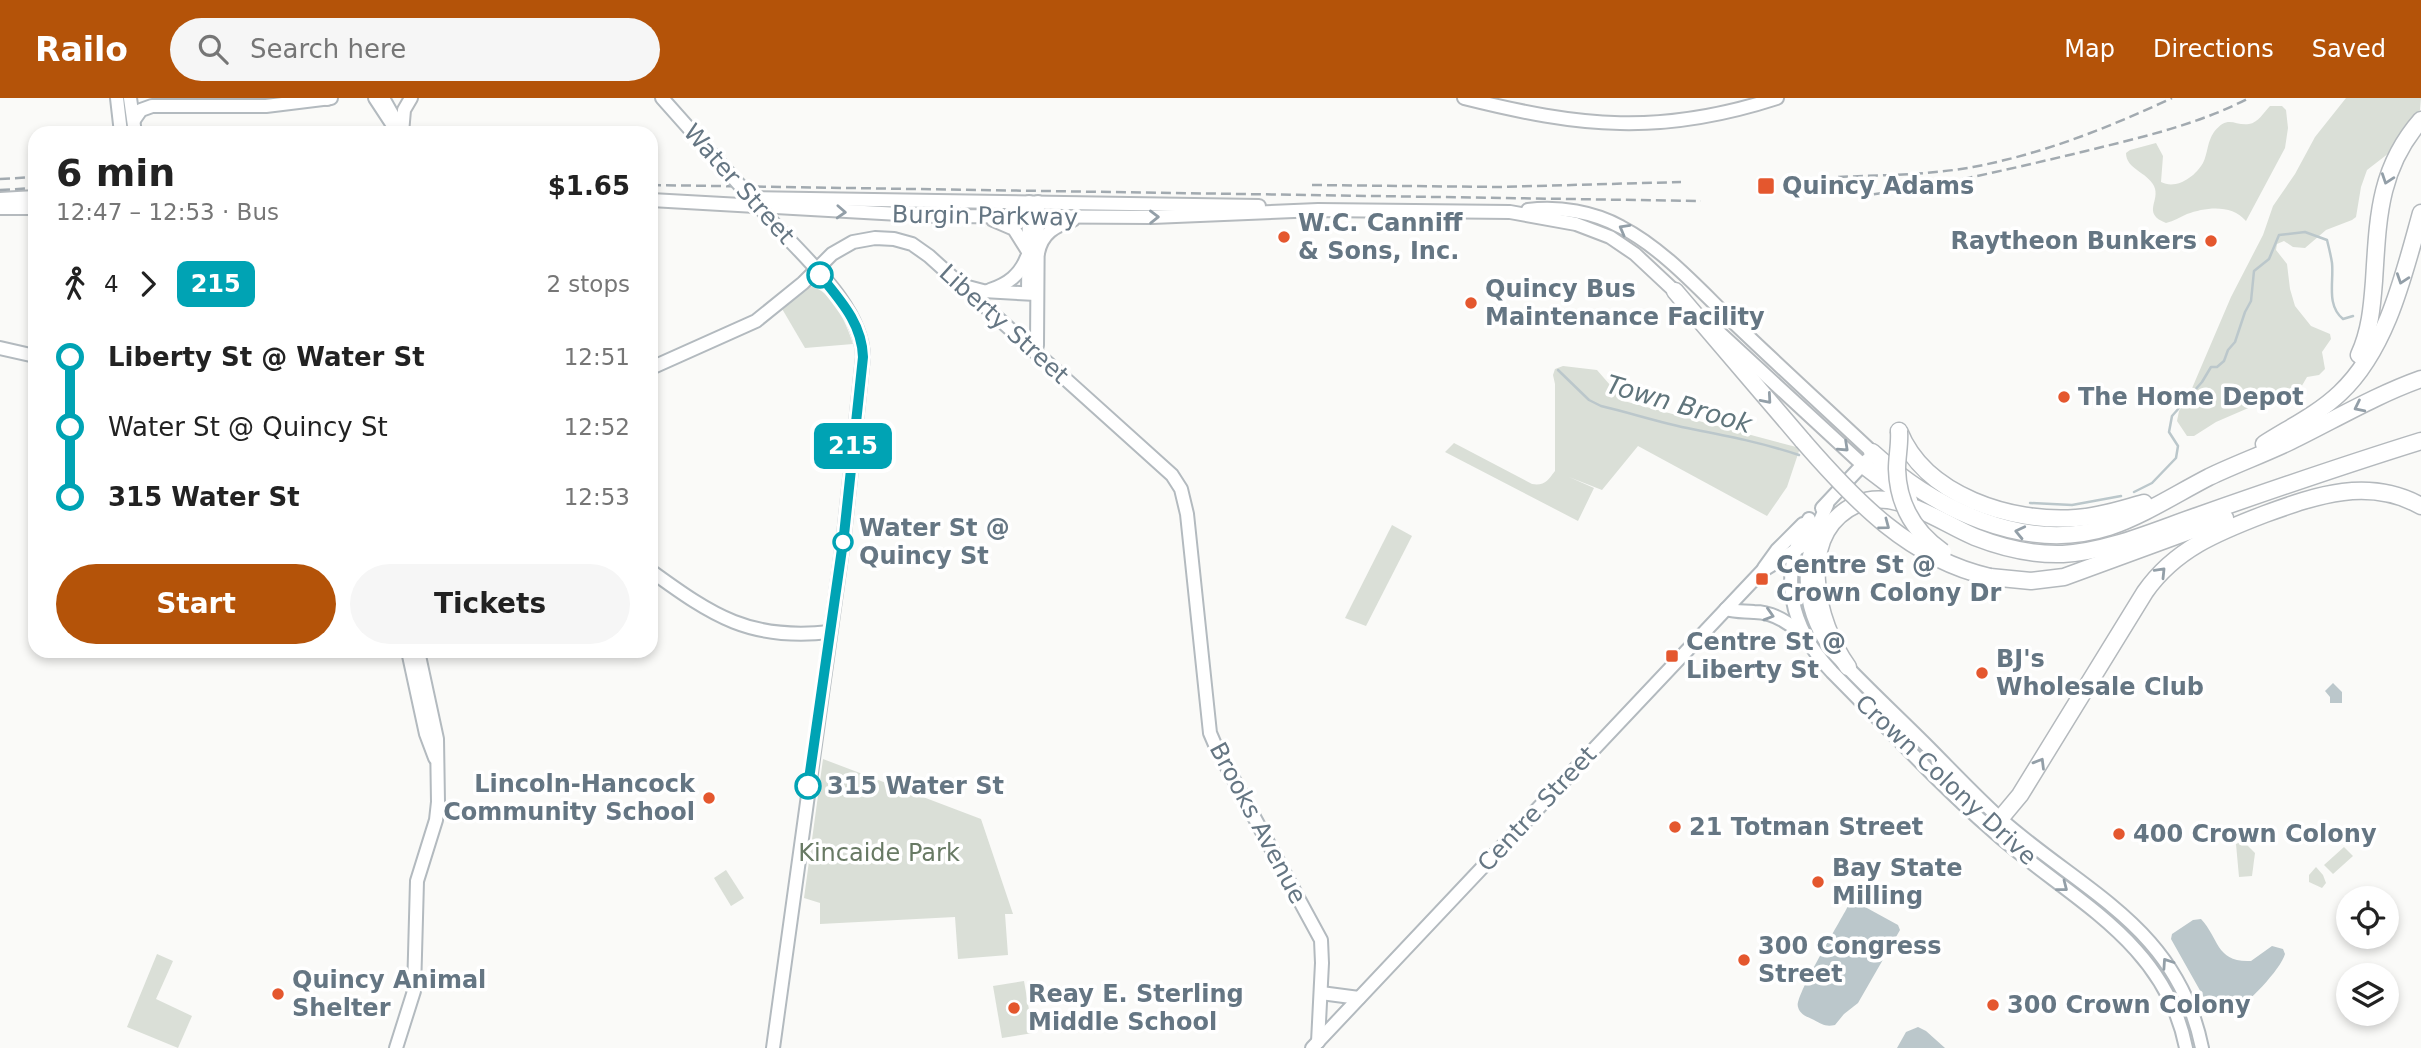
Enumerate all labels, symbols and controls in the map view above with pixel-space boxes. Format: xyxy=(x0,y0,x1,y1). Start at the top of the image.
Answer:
search box xyxy=(170,18,660,81)
text: Railo xyxy=(35,30,128,69)
icon: search xyxy=(194,30,232,68)
text: Search here xyxy=(250,34,406,64)
text: Map xyxy=(2064,35,2115,63)
text: Directions xyxy=(2153,35,2274,63)
text: Saved xyxy=(2312,35,2386,63)
street label: Water Street xyxy=(678,118,800,250)
text: 6 min xyxy=(56,151,175,195)
text: $1.65 xyxy=(548,171,630,201)
place label: Quincy Adams xyxy=(1782,172,1974,200)
one-way arrow xyxy=(2381,172,2395,184)
marker: Quincy Adams xyxy=(1756,176,1776,196)
text: 12:47 – 12:53 · Bus xyxy=(56,199,279,225)
street label: Burgin Parkway xyxy=(892,200,1078,232)
one-way arrow xyxy=(836,204,847,219)
one-way arrow xyxy=(1149,209,1160,225)
place label: W.C. Canniff & Sons, Inc. xyxy=(1298,209,1463,265)
one-way arrow xyxy=(1619,224,1632,237)
place label: Raytheon Bunkers xyxy=(1950,227,2197,255)
marker: W.C. Canniff & Sons, Inc. xyxy=(1276,229,1292,245)
marker: Raytheon Bunkers xyxy=(2203,233,2219,249)
street label: Liberty Street xyxy=(934,259,1074,389)
unlabelled marker xyxy=(807,262,833,288)
icon: walk xyxy=(56,265,94,303)
icon: forward xyxy=(129,265,167,303)
text: 215 xyxy=(191,270,241,298)
text: 4 xyxy=(104,271,119,297)
text: 2 stops xyxy=(546,271,630,297)
one-way arrow xyxy=(2396,272,2410,284)
place label: Quincy Bus Maintenance Facility xyxy=(1485,275,1765,331)
marker: Quincy Bus Maintenance Facility xyxy=(1463,295,1479,311)
text: Liberty St @ Water St xyxy=(108,342,425,372)
text: 12:51 xyxy=(564,344,630,370)
water label: Town Brook xyxy=(1603,369,1756,439)
place label: The Home Depot xyxy=(2078,383,2304,411)
marker: The Home Depot xyxy=(2056,389,2072,405)
one-way arrow xyxy=(1759,390,1771,403)
one-way arrow xyxy=(2354,399,2366,413)
text: Water St @ Quincy St xyxy=(108,412,388,442)
text: 12:52 xyxy=(564,414,630,440)
line badge: 215 xyxy=(813,423,893,469)
text: 215 xyxy=(828,432,878,460)
one-way arrow xyxy=(1836,439,1849,452)
text: 315 Water St xyxy=(108,482,300,512)
text: 12:53 xyxy=(564,484,630,510)
place label: Water St @ Quincy St xyxy=(859,514,1010,570)
one-way arrow xyxy=(1878,517,1890,529)
one-way arrow xyxy=(2014,525,2026,540)
marker: Water St @ Quincy St xyxy=(833,532,853,552)
place label: Centre St @ Crown Colony Dr xyxy=(1776,551,2001,607)
button: Start xyxy=(56,564,336,644)
button: Tickets xyxy=(350,564,630,644)
one-way arrow xyxy=(2153,567,2166,580)
marker: Centre St @ Crown Colony Dr xyxy=(1754,571,1770,587)
one-way arrow xyxy=(1763,607,1775,622)
place label: Centre St @ Liberty St xyxy=(1686,628,1846,684)
place label: BJ's Wholesale Club xyxy=(1996,645,2204,701)
marker: Centre St @ Liberty St xyxy=(1664,648,1680,664)
marker: BJ's Wholesale Club xyxy=(1974,665,1990,681)
street label: Crown Colony Drive xyxy=(1850,689,2042,871)
street label: Brooks Avenue xyxy=(1204,738,1312,908)
street label: Centre Street xyxy=(1472,741,1602,877)
one-way arrow xyxy=(2031,758,2044,771)
place label: Lincoln-Hancock Community School xyxy=(443,770,696,826)
place label: 315 Water St xyxy=(827,772,1004,800)
marker: 315 Water St xyxy=(795,773,821,799)
marker: Lincoln-Hancock Community School xyxy=(701,790,717,806)
place label: 21 Totman Street xyxy=(1689,813,1923,841)
marker: 21 Totman Street xyxy=(1667,819,1683,835)
place label: 400 Crown Colony xyxy=(2133,820,2377,848)
marker: 400 Crown Colony xyxy=(2111,826,2127,842)
park label: Kincaide Park xyxy=(798,839,960,867)
place label: Bay State Milling xyxy=(1832,854,1962,910)
marker: Bay State Milling xyxy=(1810,874,1826,890)
one-way arrow xyxy=(2056,879,2068,892)
map controls xyxy=(2336,886,2399,1026)
button: locate xyxy=(2336,886,2399,949)
place label: 300 Congress Street xyxy=(1758,932,1942,988)
marker: 300 Congress Street xyxy=(1736,952,1752,968)
one-way arrow xyxy=(2163,958,2175,971)
button: layers xyxy=(2336,963,2399,1026)
place label: Quincy Animal Shelter xyxy=(292,966,486,1022)
place label: Reay E. Sterling Middle School xyxy=(1028,980,1244,1036)
marker: Quincy Animal Shelter xyxy=(270,986,286,1002)
place label: 300 Crown Colony xyxy=(2007,991,2251,1019)
marker: 300 Crown Colony xyxy=(1985,997,2001,1013)
marker: Reay E. Sterling Middle School xyxy=(1006,1000,1022,1016)

